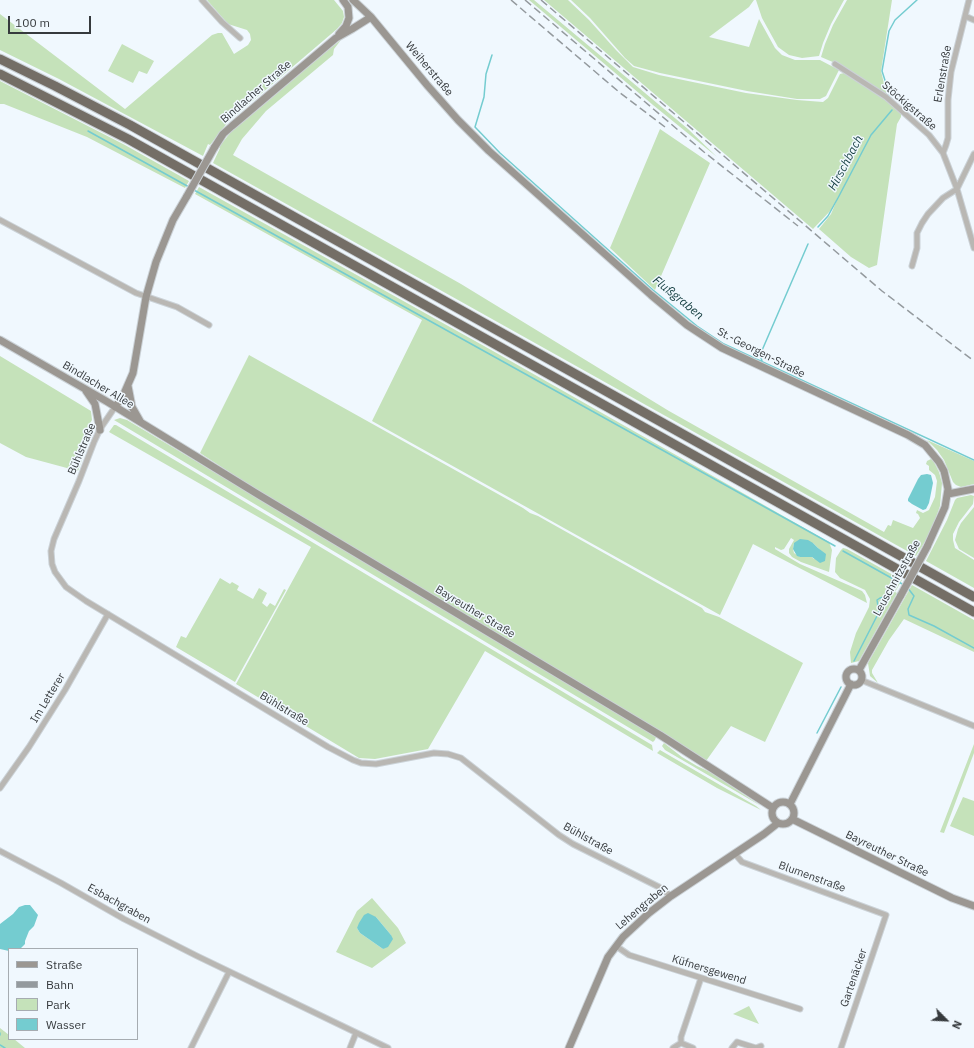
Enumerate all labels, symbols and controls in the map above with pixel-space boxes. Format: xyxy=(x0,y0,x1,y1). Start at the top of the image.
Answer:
scale bar xyxy=(10,8,93,34)
text: 100 m xyxy=(15,15,50,30)
street label: Weiherstraße xyxy=(402,39,456,99)
street label: Erlenstraße xyxy=(931,44,955,104)
street label: Bindlacher Straße xyxy=(218,58,294,126)
street label: Stöckigstraße xyxy=(879,79,939,133)
water label: Hirschbach xyxy=(825,133,867,193)
water label: Flußgraben xyxy=(650,273,706,323)
street label: St.-Georgen-Straße xyxy=(715,325,807,381)
street label: Bindlacher Allee xyxy=(60,358,136,412)
street label: Bühlstraße xyxy=(65,421,99,477)
street label: Leuschnitzstraße xyxy=(871,538,923,618)
street label: Bayreuther Straße xyxy=(433,583,517,641)
street label: Im Letterer xyxy=(28,671,68,725)
street label: Bühlstraße xyxy=(257,689,311,729)
street label: Bühlstraße xyxy=(561,820,615,858)
street label: Bayreuther Straße xyxy=(843,828,931,880)
street label: Blumenstraße xyxy=(777,859,847,895)
street label: Esbachgraben xyxy=(85,881,153,927)
street label: Lehengraben xyxy=(613,881,671,933)
street label: Gartenäcker xyxy=(838,947,870,1009)
legend xyxy=(8,948,138,1040)
street label: Küfnersgewend xyxy=(670,952,748,988)
text: Straße xyxy=(46,957,82,972)
text: Bahn xyxy=(46,977,74,992)
text: Park xyxy=(46,997,70,1012)
north arrow xyxy=(926,1000,966,1040)
text: Wasser xyxy=(46,1017,86,1032)
text: N xyxy=(949,1018,965,1031)

